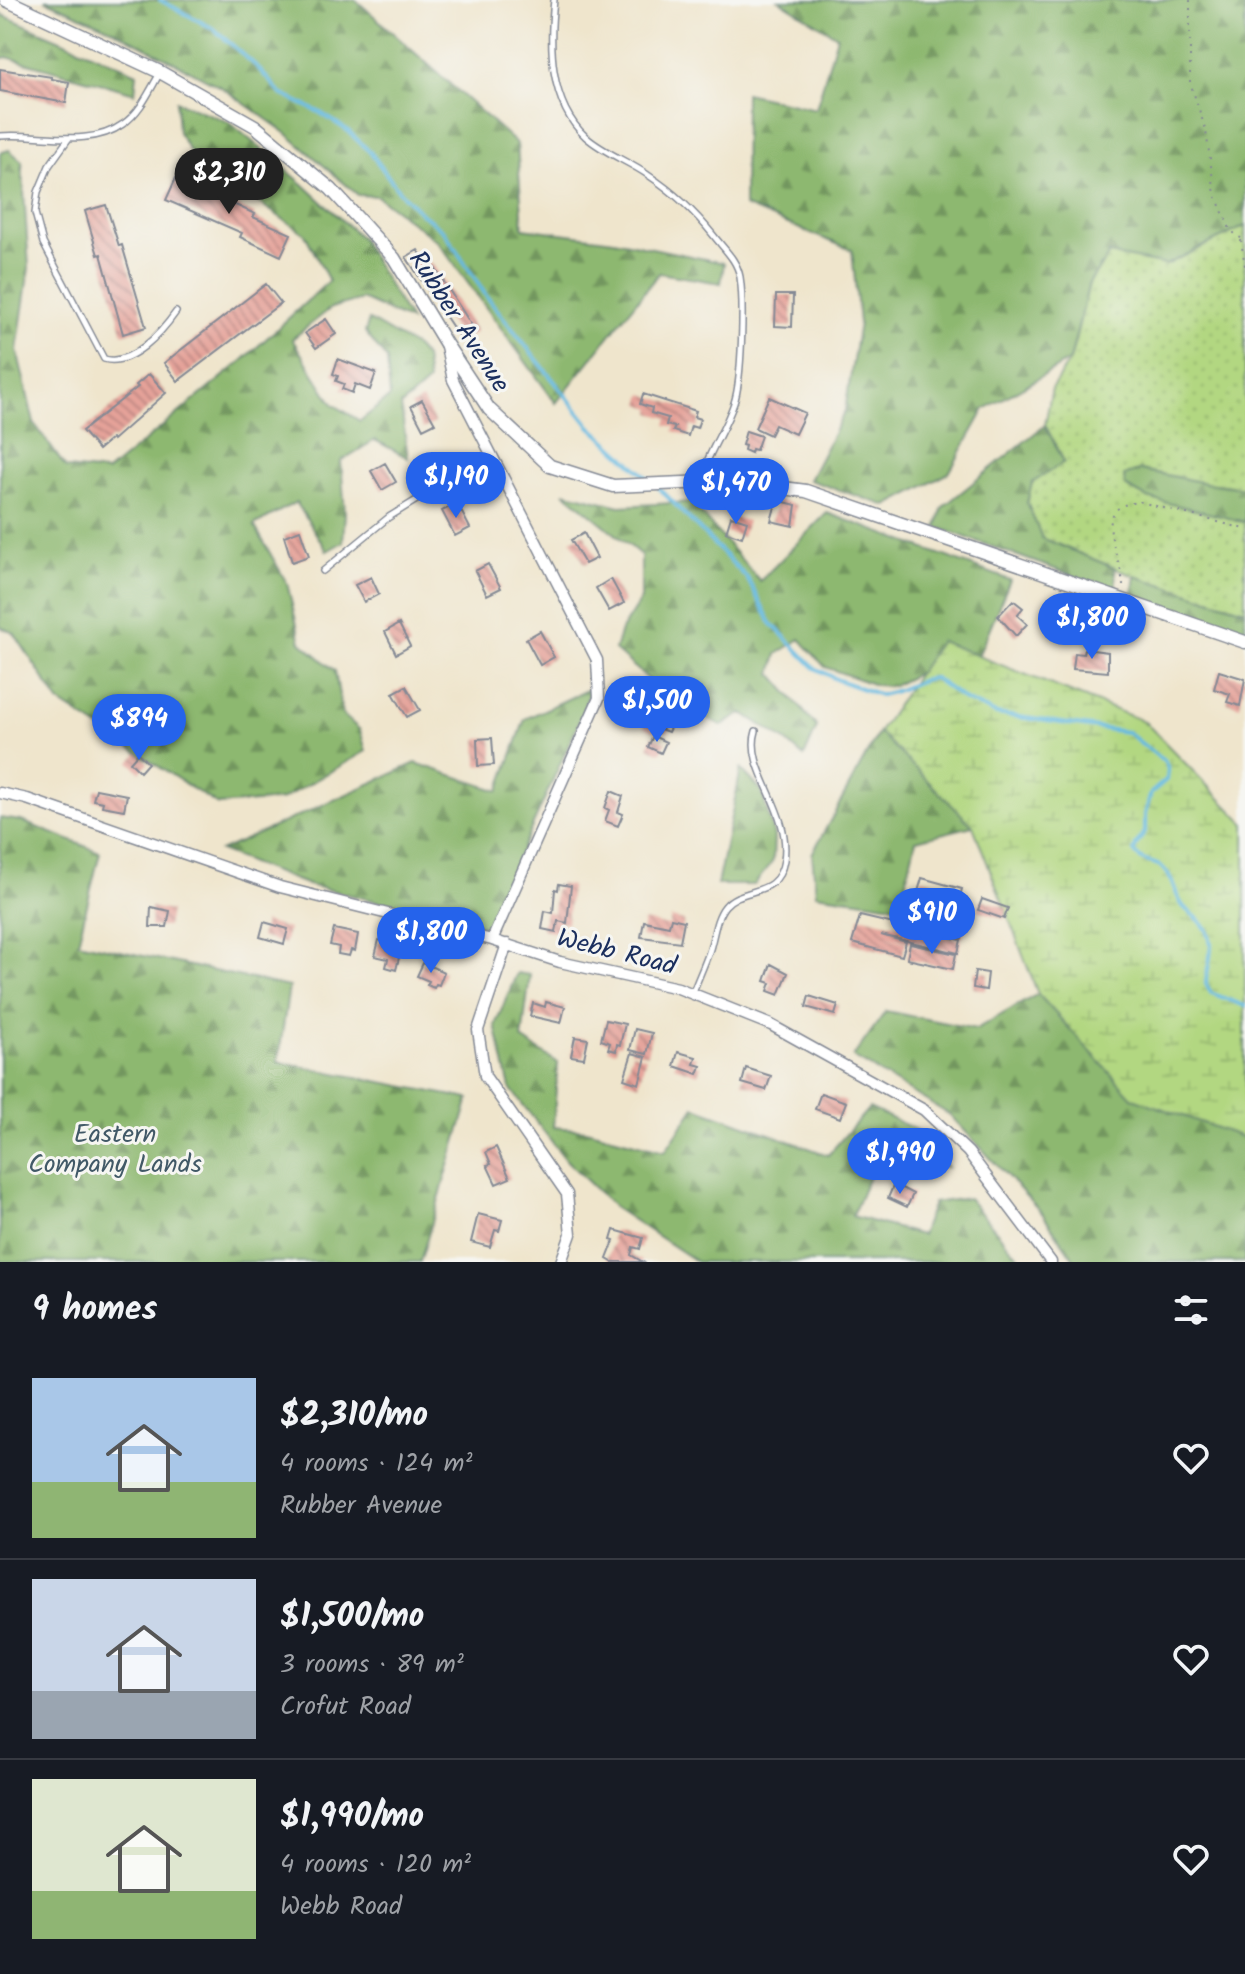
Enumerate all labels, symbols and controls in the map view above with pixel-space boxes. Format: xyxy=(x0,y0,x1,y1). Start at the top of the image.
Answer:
pin: $2,310 xyxy=(164,148,294,216)
text: $2,310 xyxy=(193,153,265,195)
street label: Rubber Avenue xyxy=(397,243,520,402)
pin: $1,190 xyxy=(391,452,521,520)
text: $1,190 xyxy=(424,457,488,499)
pin: $1,470 xyxy=(671,458,801,526)
text: $1,470 xyxy=(701,463,771,505)
pin: $1,800 xyxy=(1027,593,1157,661)
text: $1,800 xyxy=(1056,598,1128,640)
pin: $1,500 xyxy=(592,676,722,744)
text: $1,500 xyxy=(622,681,692,723)
pin: $894 xyxy=(92,694,186,762)
text: $894 xyxy=(110,699,168,741)
pin: $910 xyxy=(885,888,979,956)
text: $910 xyxy=(907,893,957,935)
pin: $1,800 xyxy=(366,907,496,975)
text: $1,800 xyxy=(395,912,467,954)
street label: Webb Road xyxy=(552,918,682,988)
park label: Eastern Company Lands xyxy=(28,1114,202,1186)
pin: $1,990 xyxy=(835,1128,965,1196)
text: $1,990 xyxy=(865,1133,935,1175)
text: 9 homes xyxy=(32,1283,157,1337)
icon: filters xyxy=(1169,1288,1213,1332)
text: $2,310/mo xyxy=(280,1389,428,1443)
icon: home xyxy=(96,1410,192,1506)
icon: heart xyxy=(1169,1436,1213,1480)
text: 4 rooms · 124 m² xyxy=(280,1443,472,1485)
text: Rubber Avenue xyxy=(280,1485,442,1527)
text: $1,500/mo xyxy=(280,1590,424,1644)
icon: home xyxy=(96,1611,192,1707)
icon: heart xyxy=(1169,1637,1213,1681)
text: 3 rooms · 89 m² xyxy=(280,1644,464,1686)
text: Crofut Road xyxy=(280,1686,411,1728)
text: $1,990/mo xyxy=(280,1790,424,1844)
icon: home xyxy=(96,1811,192,1907)
icon: heart xyxy=(1169,1837,1213,1881)
text: 4 rooms · 120 m² xyxy=(280,1844,471,1886)
text: Webb Road xyxy=(280,1886,402,1928)

